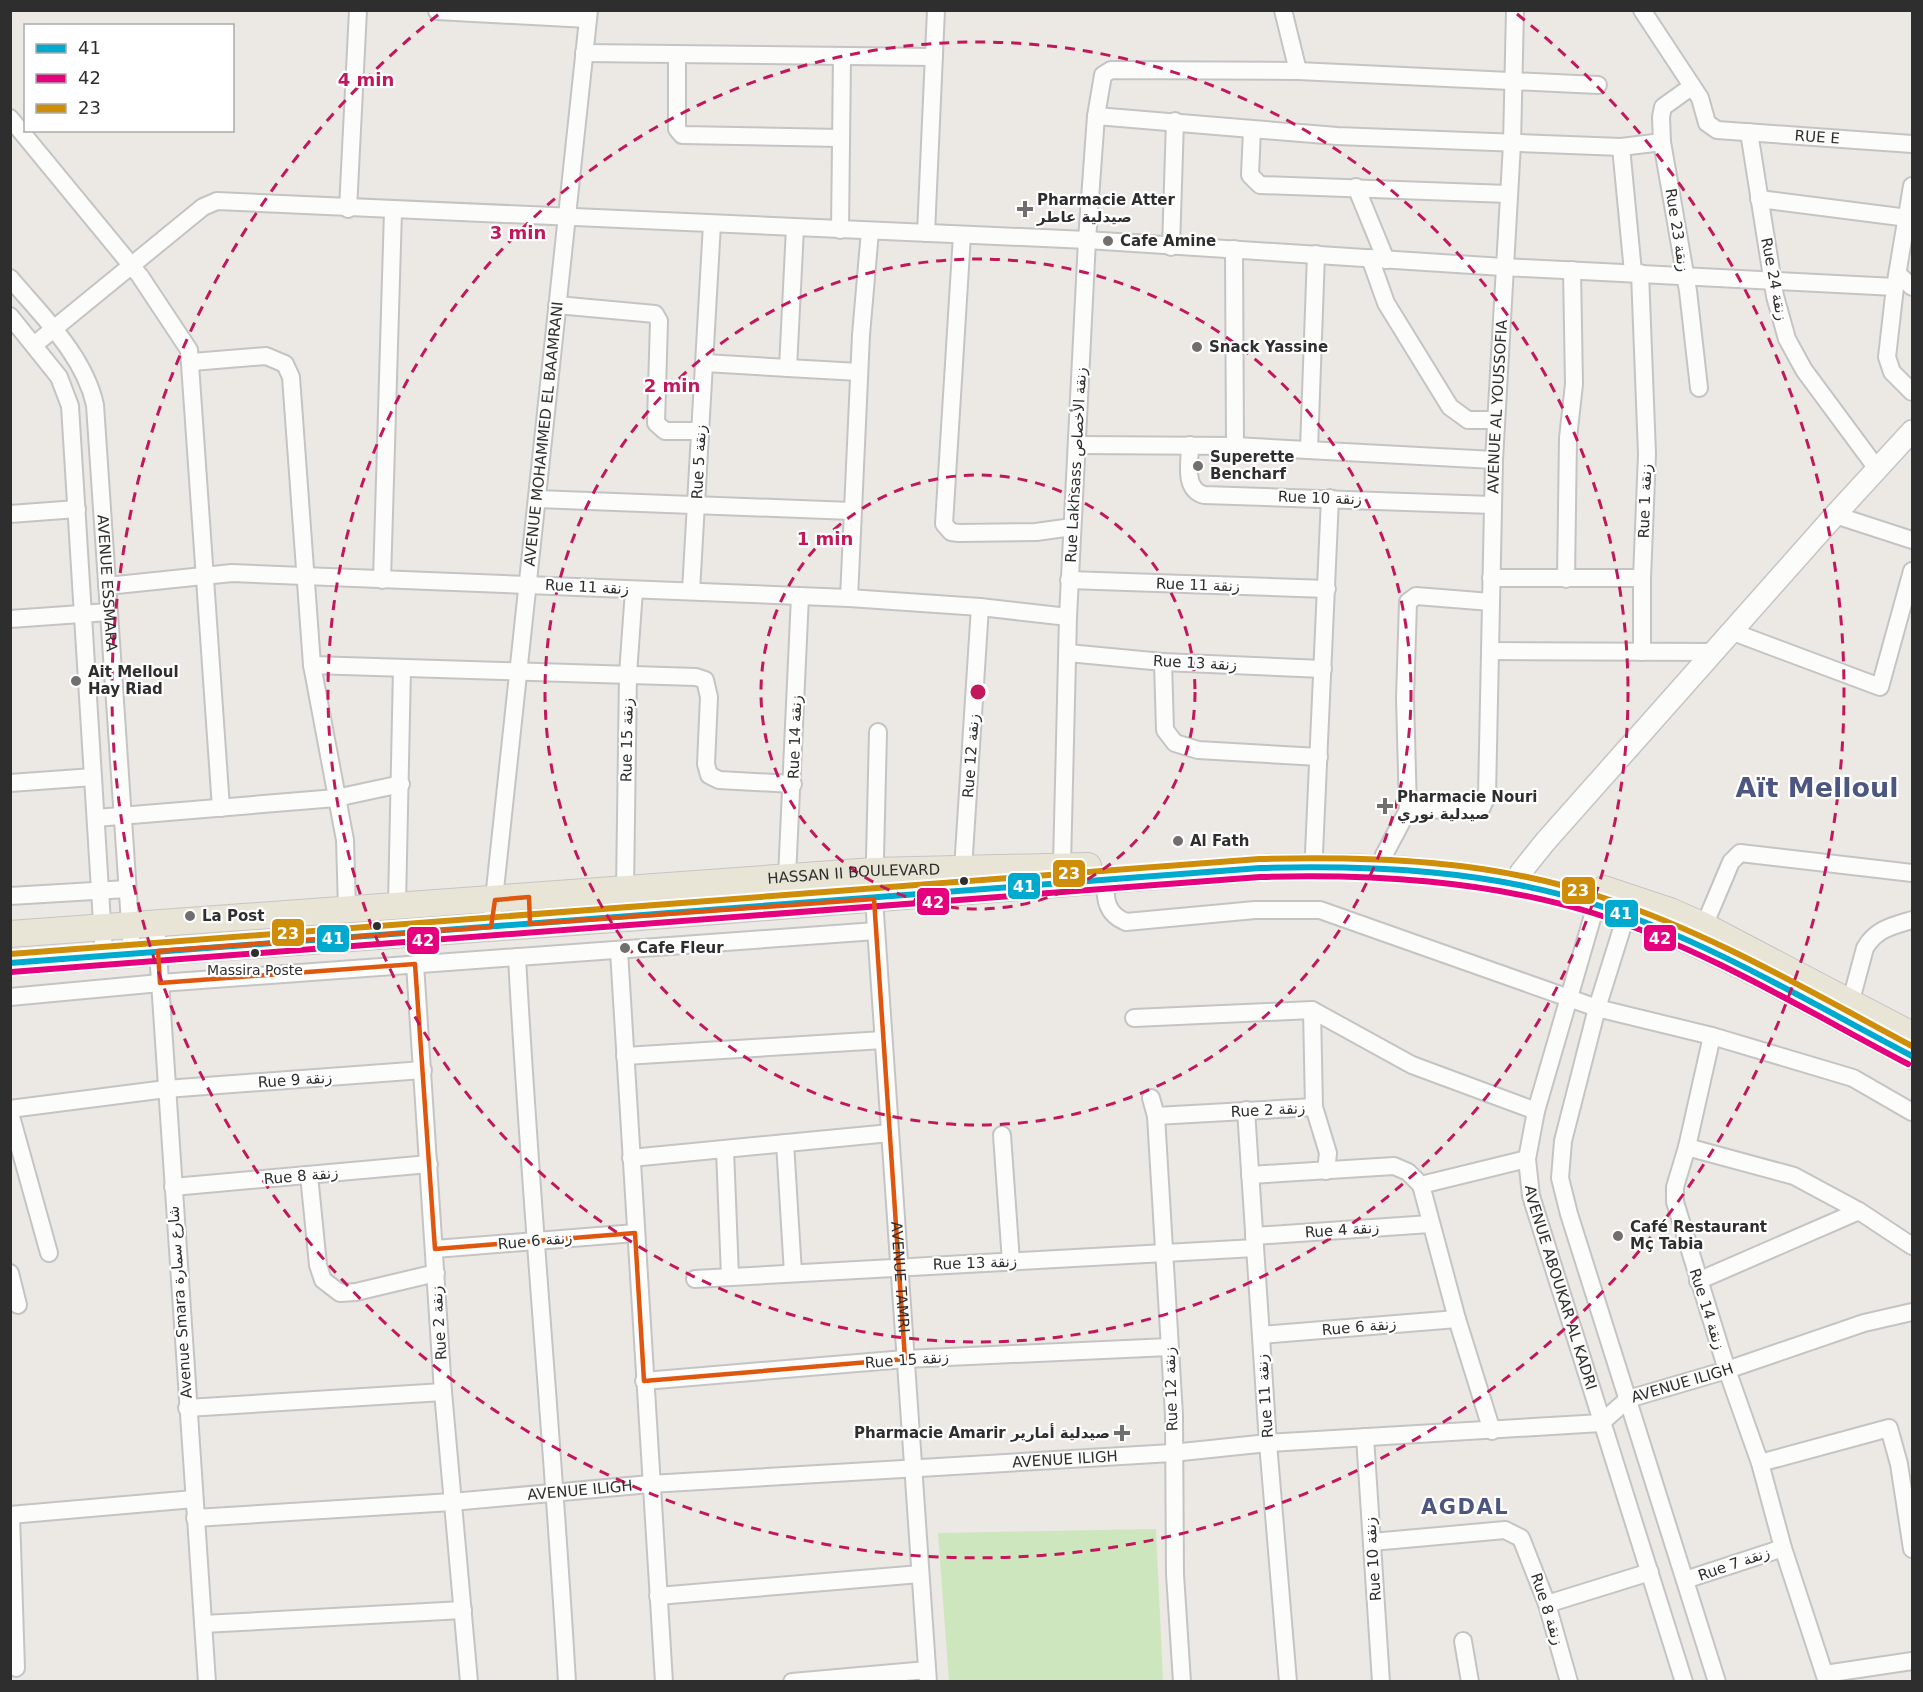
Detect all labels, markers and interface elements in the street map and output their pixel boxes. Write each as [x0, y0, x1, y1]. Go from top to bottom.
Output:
legend [24, 24, 234, 132]
text: 41 [78, 37, 101, 58]
text: 42 [78, 67, 101, 88]
text: 4 min [338, 69, 394, 90]
text: 23 [78, 97, 101, 118]
street label: RUE E [1794, 127, 1840, 148]
street label: Rue 23 زنقة [1662, 187, 1692, 273]
place label: Pharmacie Atter صيدلية عاطر [1036, 191, 1175, 226]
marker: Pharmacie Atter صيدلية عاطر [1018, 202, 1032, 216]
text: 3 min [490, 222, 546, 243]
place label: Cafe Amine [1120, 232, 1216, 250]
marker: Cafe Amine [1101, 234, 1115, 248]
street label: Rue 24 زنقة [1757, 236, 1791, 322]
street label: AVENUE MOHAMMED EL BAAMRANI [521, 301, 567, 567]
street label: AVENUE AL YOUSSOFIA [1484, 318, 1511, 494]
place label: Snack Yassine [1209, 338, 1328, 356]
marker: Snack Yassine [1190, 340, 1204, 354]
street label: Rue Lakhsass زنقة الأخصاص [1061, 367, 1090, 563]
text: 2 min [644, 375, 700, 396]
street label: Rue 5 زنقة [688, 424, 710, 500]
place label: Superette Bencharf [1210, 448, 1294, 483]
marker: Superette Bencharf [1191, 459, 1205, 473]
street label: Rue 1 زنقة [1635, 463, 1655, 539]
street label: Rue 10 زنقة [1278, 488, 1362, 508]
street label: AVENUE ESSMARA [93, 514, 121, 653]
text: 1 min [797, 528, 853, 549]
street label: Rue 11 زنقة [1156, 575, 1240, 595]
street label: Rue 11 زنقة [545, 576, 629, 598]
street label: Rue 13 زنقة [1153, 652, 1237, 674]
place label: Ait Melloul Hay Riad [88, 663, 179, 698]
marker: Ait Melloul Hay Riad [69, 674, 83, 688]
centre of rings [968, 682, 988, 702]
street label: Rue 14 زنقة [785, 695, 805, 779]
street label: Rue 15 زنقة [617, 698, 637, 782]
street label: Rue 12 زنقة [959, 713, 983, 799]
district label: Aït Melloul [1735, 772, 1899, 803]
place label: Pharmacie Nouri صيدلية نوري [1397, 788, 1537, 824]
marker: Pharmacie Nouri صيدلية نوري [1378, 799, 1392, 813]
place label: Al Fath [1190, 832, 1249, 850]
marker: Al Fath [1171, 834, 1185, 848]
line badge: 23 [1052, 859, 1086, 888]
street label: HASSAN II BOULEVARD [767, 860, 940, 888]
text: 23 [1058, 864, 1080, 883]
line badge: 41 [1007, 872, 1041, 900]
unlabelled marker [958, 875, 970, 887]
line badge: 23 [1561, 876, 1596, 905]
text: 41 [1013, 877, 1035, 896]
text: 23 [1567, 881, 1589, 900]
line badge: 42 [916, 887, 950, 916]
text: 42 [922, 893, 944, 912]
line badge: 41 [1604, 899, 1639, 928]
text: 41 [1610, 904, 1632, 923]
place label: La Post [202, 907, 264, 925]
marker: La Post [183, 909, 197, 923]
line badge: 23 [271, 918, 305, 947]
unlabelled marker [371, 920, 383, 932]
text: 23 [277, 924, 299, 943]
line badge: 41 [316, 924, 350, 953]
line badge: 42 [1643, 924, 1677, 952]
line badge: 42 [406, 926, 440, 955]
text: 41 [322, 929, 344, 948]
text: 42 [1649, 929, 1671, 948]
text: 42 [412, 931, 434, 950]
place label: Cafe Fleur [637, 939, 724, 957]
marker: Cafe Fleur [618, 941, 632, 955]
marker: Massira Poste [249, 947, 261, 959]
place label: Massira Poste [207, 962, 303, 978]
street label: Rue 9 زنقة [257, 1068, 333, 1092]
street label: Rue 2 زنقة [1230, 1099, 1306, 1121]
street label: Rue 8 زنقة [263, 1164, 339, 1188]
street label: AVENUE ABOUKAR AL KADRI [1521, 1185, 1600, 1392]
street label: Avenue Smara شارع سمارة [164, 1205, 196, 1399]
street label: Rue 4 زنقة [1304, 1218, 1380, 1242]
place label: Café Restaurant Mç Tabia [1630, 1218, 1767, 1253]
street label: AVENUE TAMRI [887, 1221, 913, 1333]
street label: Rue 6 زنقة [497, 1229, 573, 1253]
marker: Café Restaurant Mç Tabia [1611, 1229, 1625, 1243]
street label: Rue 13 زنقة [933, 1253, 1017, 1273]
street label: Rue 14 زنقة [1685, 1266, 1729, 1352]
street label: Rue 2 زنقة [427, 1285, 451, 1361]
street label: Rue 6 زنقة [1321, 1315, 1397, 1339]
street label: Rue 12 زنقة [1161, 1347, 1181, 1431]
street label: Rue 15 زنقة [864, 1348, 950, 1372]
street label: Rue 11 زنقة [1253, 1353, 1277, 1439]
street label: AVENUE ILIGH [1629, 1359, 1736, 1407]
place label: Pharmacie Amarir صيدلية أمارير [854, 1423, 1110, 1442]
marker: Pharmacie Amarir صيدلية أمارير [1115, 1426, 1129, 1440]
street label: AVENUE ILIGH [1012, 1447, 1118, 1471]
street label: AVENUE ILIGH [527, 1477, 633, 1504]
district label: AGDAL [1421, 1495, 1509, 1519]
street label: Rue 10 زنقة [1361, 1516, 1385, 1602]
street label: Rue 7 زنقة [1696, 1543, 1772, 1585]
street label: Rue 8 زنقة [1527, 1571, 1567, 1647]

